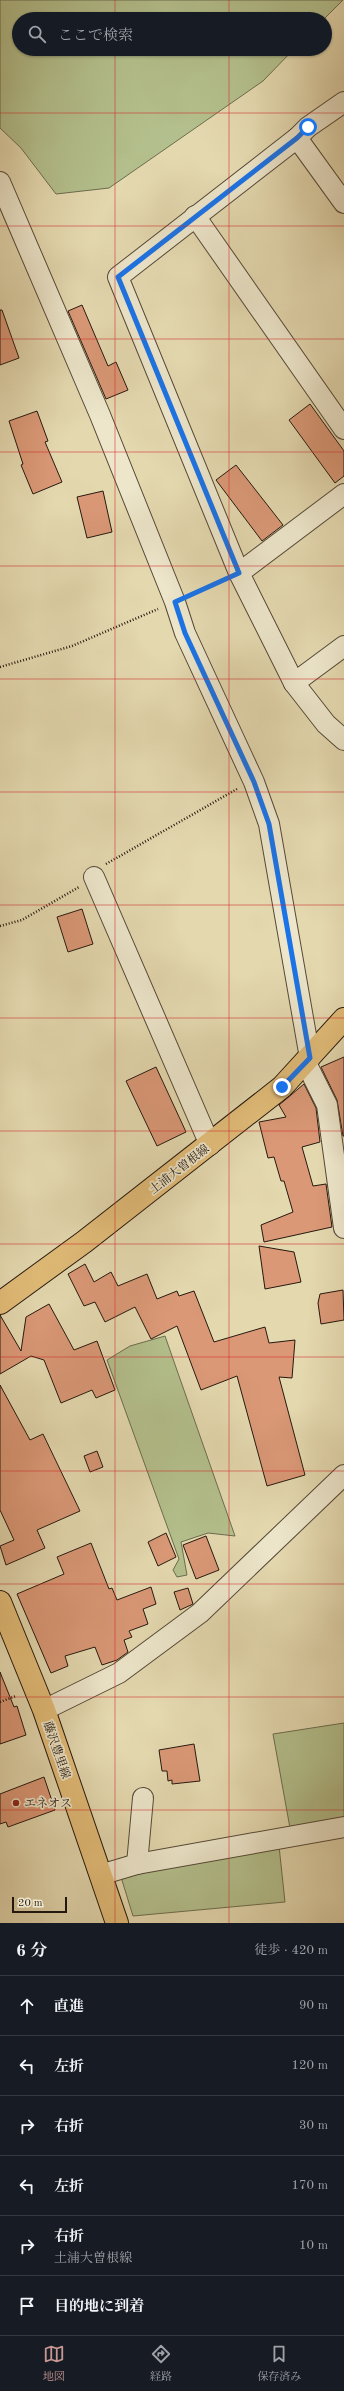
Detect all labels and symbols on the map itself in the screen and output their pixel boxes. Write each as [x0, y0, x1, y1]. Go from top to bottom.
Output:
route start [299, 118, 317, 136]
route end [273, 1078, 291, 1096]
street label: 土浦大曽根線 [146, 1141, 212, 1197]
street label: 藤沢豊里線 [41, 1719, 73, 1781]
place label: エネオス [24, 1797, 72, 1810]
marker: エネオス [11, 1798, 21, 1808]
scale bar [12, 1895, 67, 1914]

